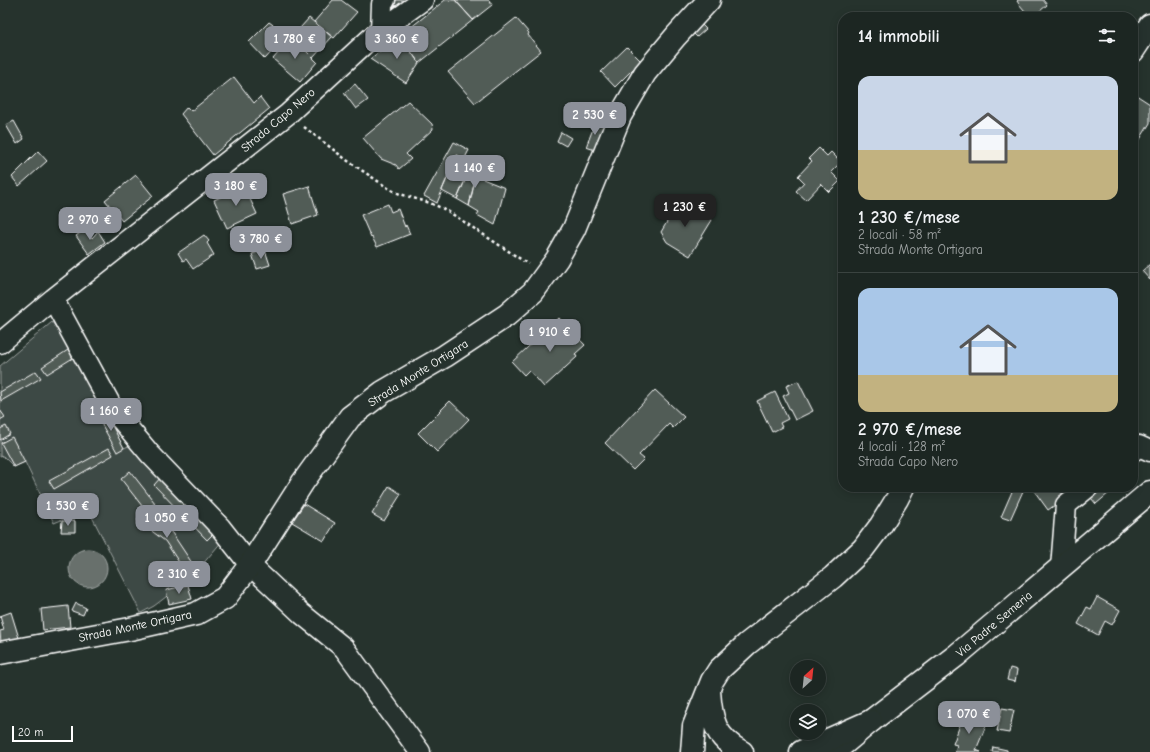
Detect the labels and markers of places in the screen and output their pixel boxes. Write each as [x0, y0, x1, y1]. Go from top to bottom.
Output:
pin: 1 780 € [258, 26, 332, 60]
pin: 3 360 € [360, 26, 434, 60]
pin: 2 530 € [558, 102, 632, 136]
pin: 1 140 € [438, 155, 512, 189]
pin: 3 180 € [199, 173, 273, 207]
pin: 1 230 € [648, 194, 722, 228]
pin: 2 970 € [53, 207, 127, 241]
pin: 3 780 € [224, 226, 298, 260]
pin: 1 910 € [513, 319, 587, 353]
pin: 1 160 € [74, 398, 148, 432]
pin: 1 530 € [31, 493, 105, 527]
pin: 1 050 € [130, 505, 204, 539]
pin: 2 310 € [142, 561, 216, 595]
pin: 1 070 € [932, 701, 1006, 735]

